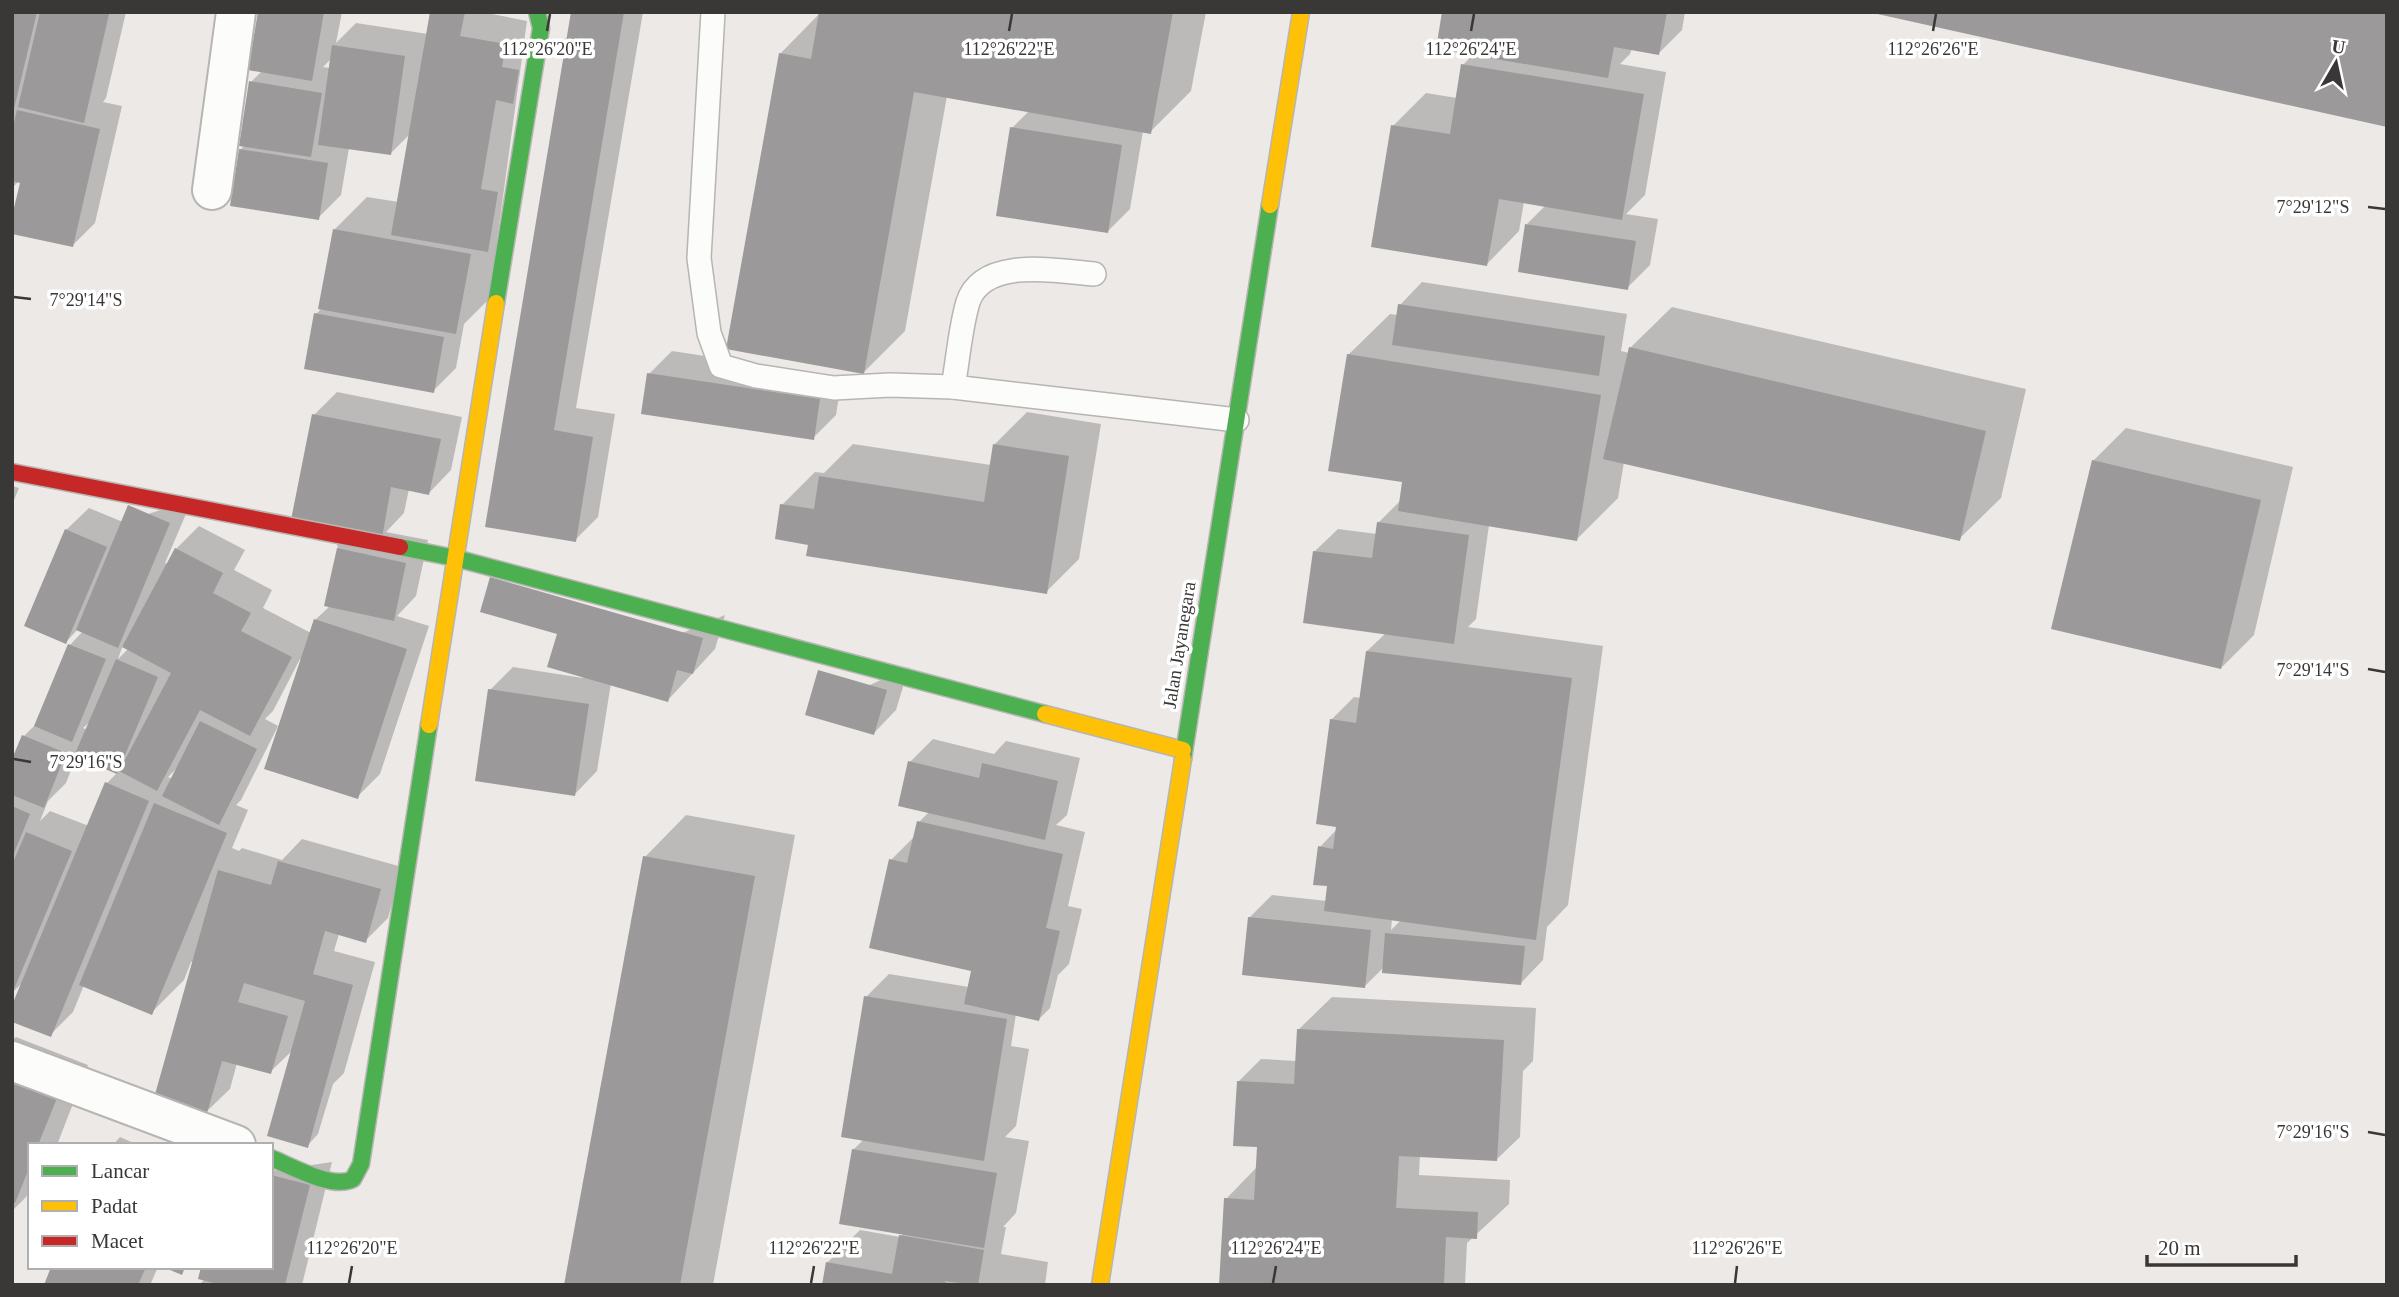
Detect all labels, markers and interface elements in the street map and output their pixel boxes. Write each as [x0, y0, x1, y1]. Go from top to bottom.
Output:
north arrow [2301, 28, 2371, 98]
text: U [2330, 35, 2347, 58]
text: 112°26'20"E [501, 39, 593, 59]
text: 112°26'22"E [963, 39, 1055, 59]
text: 112°26'24"E [1425, 39, 1517, 59]
text: 112°26'26"E [1887, 39, 1979, 59]
text: 7°29'12"S [2277, 197, 2349, 217]
text: 7°29'14"S [50, 290, 122, 310]
street label: Jalan Jayanegara [1159, 580, 1199, 710]
text: 7°29'14"S [2277, 660, 2349, 680]
text: 7°29'16"S [50, 752, 122, 772]
text: 7°29'16"S [2277, 1122, 2349, 1142]
legend [28, 1143, 273, 1269]
text: Lancar [91, 1159, 149, 1183]
text: Padat [91, 1194, 138, 1218]
scale bar [2147, 1224, 2296, 1268]
text: Macet [91, 1229, 144, 1253]
text: 20 m [2158, 1236, 2201, 1260]
text: 112°26'20"E [306, 1238, 398, 1258]
text: 112°26'22"E [768, 1238, 860, 1258]
text: 112°26'24"E [1230, 1238, 1322, 1258]
text: 112°26'26"E [1691, 1238, 1783, 1258]

